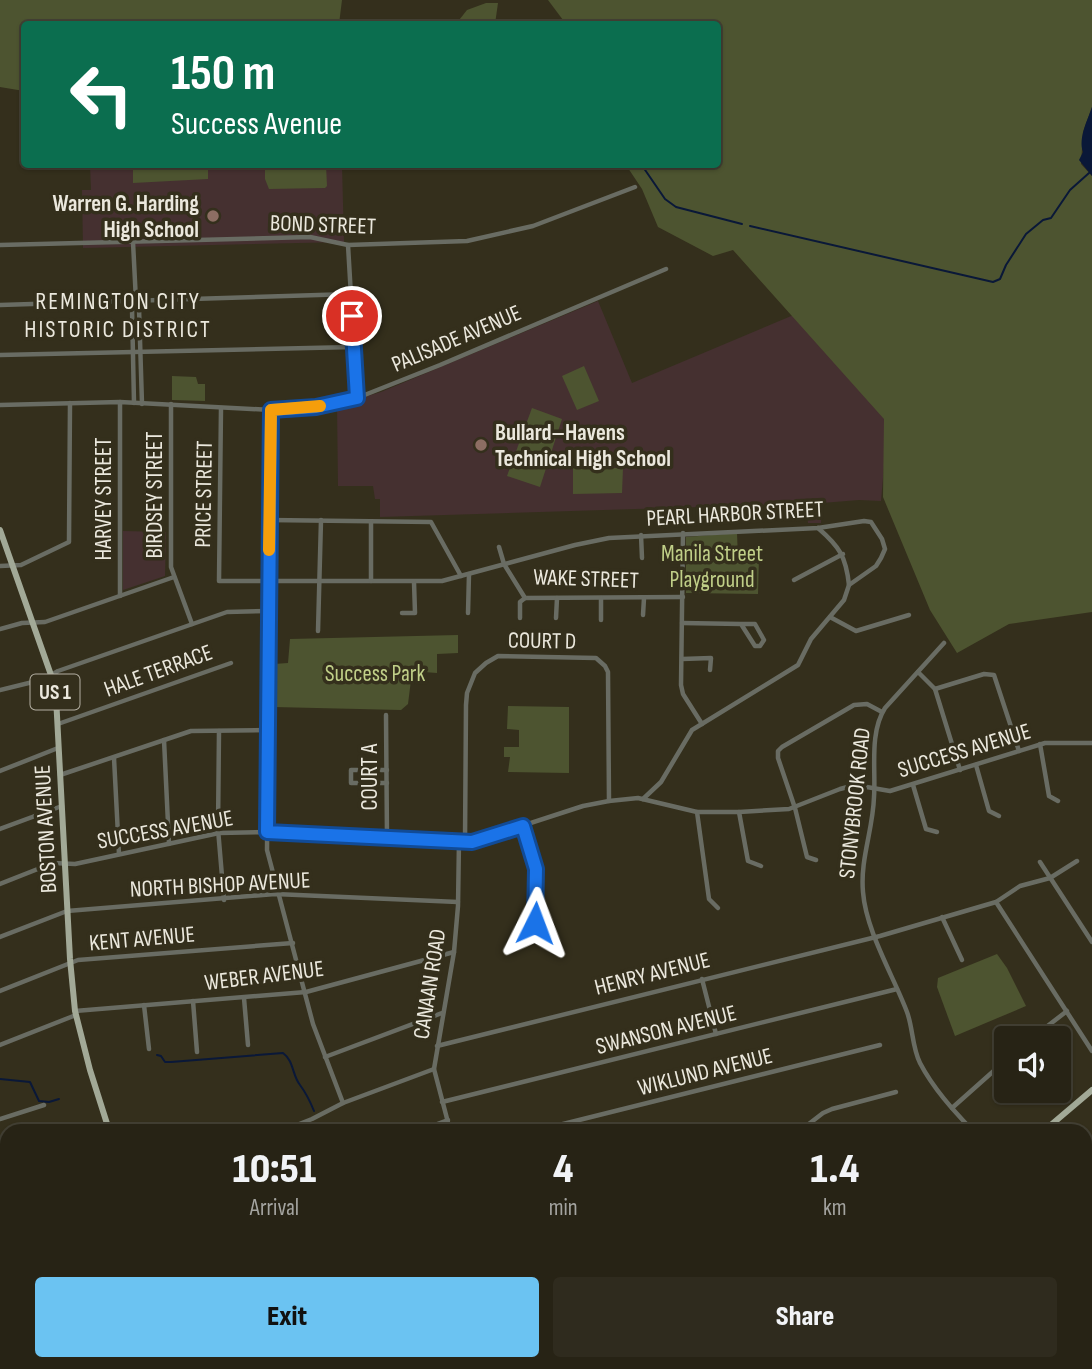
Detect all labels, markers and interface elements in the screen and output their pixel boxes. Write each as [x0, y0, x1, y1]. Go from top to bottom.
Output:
text: 150 m [171, 45, 275, 104]
icon: left [56, 49, 147, 140]
text: Success Avenue [171, 105, 342, 144]
place label: Warren G. Harding High School [53, 190, 199, 244]
marker: Warren G. Harding High School [205, 208, 221, 224]
street label: BOND STREET [269, 209, 377, 241]
pin [322, 286, 382, 346]
district label: REMINGTON CITY HISTORIC DISTRICT [24, 287, 212, 344]
icon: arrive [333, 297, 371, 335]
street label: PALISADE AVENUE [387, 299, 525, 379]
place label: Bullard–Havens Technical High School [495, 419, 671, 473]
street label: BIRDSEY STREET [141, 431, 169, 559]
street label: HARVEY STREET [90, 437, 118, 561]
marker: Bullard–Havens Technical High School [473, 437, 489, 453]
street label: PRICE STREET [189, 440, 219, 548]
street label: PEARL HARBOR STREET [646, 495, 824, 533]
park label: Manila Street Playground [661, 540, 763, 594]
street label: WAKE STREET [533, 563, 639, 595]
street label: COURT D [508, 626, 576, 656]
street label: HALE TERRACE [100, 638, 216, 703]
park label: Success Park [325, 660, 425, 688]
road number: US 1 [30, 674, 80, 710]
street label: SUCCESS AVENUE [894, 717, 1034, 784]
street label: STONYBROOK ROAD [833, 726, 877, 880]
street label: COURT A [356, 743, 384, 810]
street label: BOSTON AVENUE [29, 764, 63, 894]
street label: SUCCESS AVENUE [95, 804, 235, 856]
street label: NORTH BISHOP AVENUE [129, 866, 311, 904]
position arrow [498, 886, 572, 960]
street label: KENT AVENUE [88, 920, 196, 958]
street label: CANAAN ROAD [407, 927, 452, 1041]
street label: HENRY AVENUE [592, 946, 713, 1002]
street label: WEBER AVENUE [203, 955, 325, 997]
street label: SWANSON AVENUE [593, 999, 739, 1061]
map controls [994, 1026, 1071, 1103]
button: sound [994, 1026, 1071, 1103]
street label: WIKLUND AVENUE [635, 1042, 775, 1102]
text: 10:51 [233, 1144, 316, 1195]
text: 4 [553, 1144, 573, 1195]
text: 1.4 [810, 1144, 859, 1195]
text: Arrival [250, 1194, 299, 1222]
text: min [549, 1194, 578, 1222]
text: km [823, 1194, 847, 1222]
button: Exit [35, 1277, 539, 1357]
button: Share [553, 1277, 1057, 1357]

